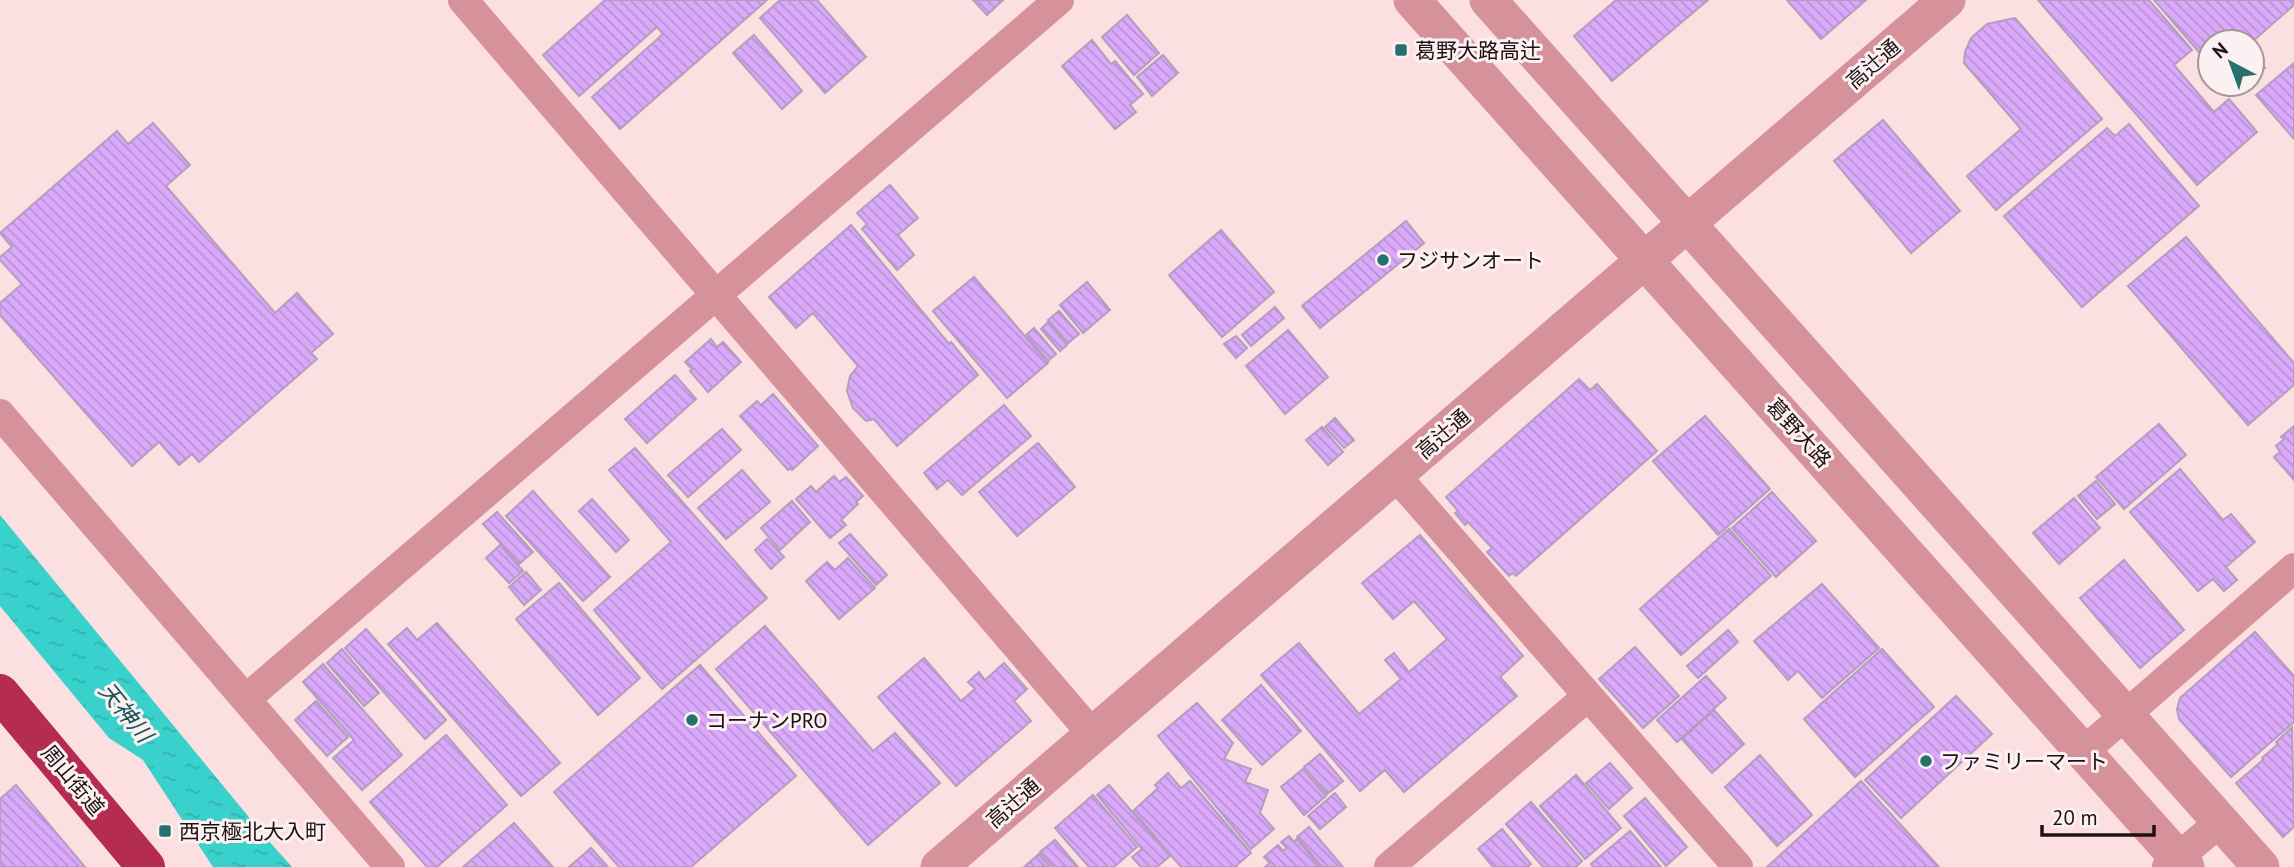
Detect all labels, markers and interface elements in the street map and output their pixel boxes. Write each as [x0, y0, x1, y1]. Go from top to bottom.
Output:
north arrow [2196, 28, 2266, 98]
street label: 高辻通 [1840, 33, 1906, 95]
place label: 葛野大路高辻 [1415, 37, 1541, 64]
text: N [2207, 37, 2232, 63]
marker: 葛野大路高辻 [1393, 42, 1409, 58]
place label: フジサンオート [1397, 247, 1544, 274]
marker: フジサンオート [1375, 252, 1391, 268]
street label: 葛野大路 [1761, 393, 1837, 473]
street label: 高辻通 [1410, 403, 1476, 465]
water label: 天神川 [93, 676, 161, 750]
place label: コーナンPRO [706, 707, 828, 734]
marker: コーナンPRO [684, 712, 700, 728]
street label: 周山街道 [36, 739, 110, 821]
place label: ファミリーマート [1940, 748, 2108, 775]
marker: ファミリーマート [1918, 753, 1934, 769]
street label: 高辻通 [980, 772, 1046, 834]
scale bar [2042, 794, 2154, 838]
text: 20 m [2052, 804, 2098, 831]
place label: 西京極北大入町 [179, 818, 326, 845]
marker: 西京極北大入町 [157, 823, 173, 839]

